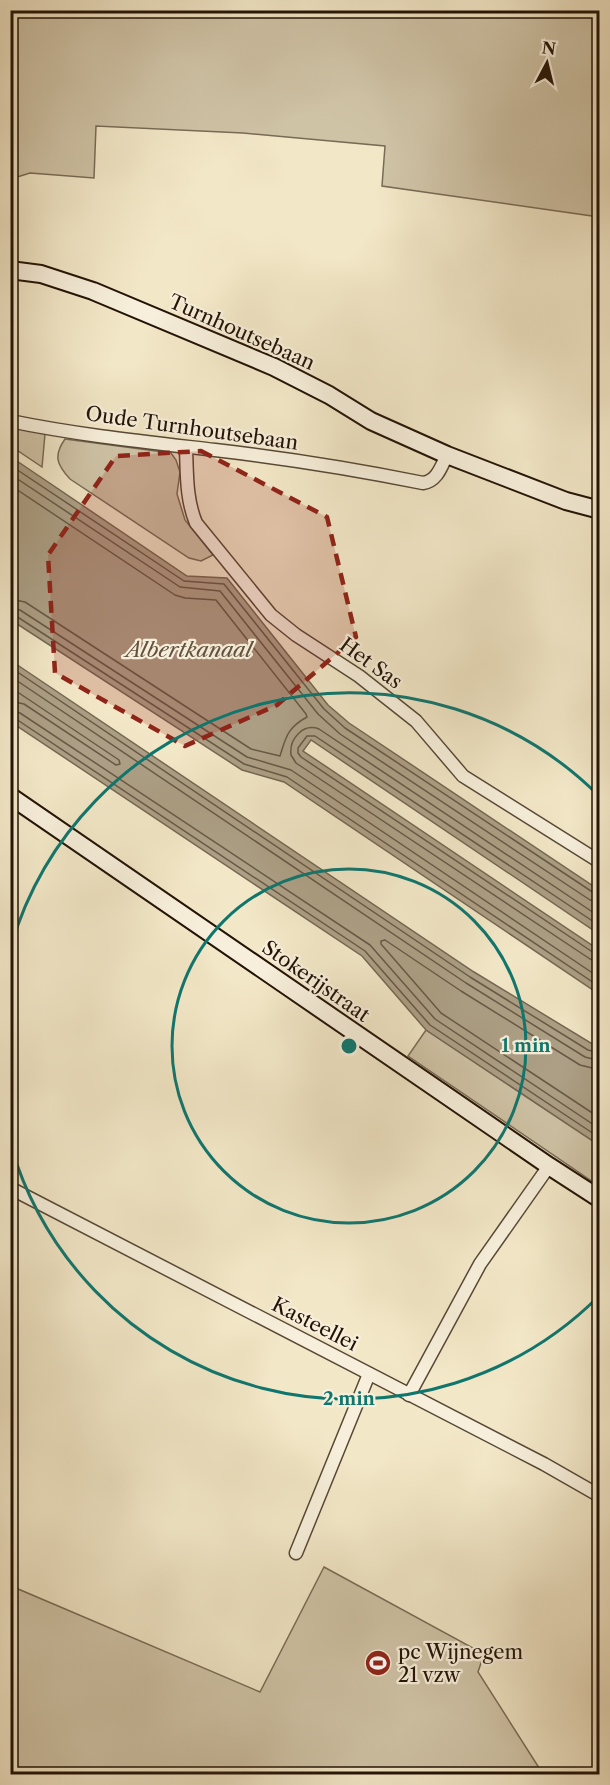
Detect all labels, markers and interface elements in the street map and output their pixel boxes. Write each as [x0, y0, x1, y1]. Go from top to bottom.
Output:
north arrow [517, 33, 577, 93]
text: N [541, 37, 557, 59]
street label: Turnhoutsebaan [165, 289, 319, 375]
street label: Oude Turnhoutsebaan [84, 401, 300, 455]
street label: Het Sas [335, 632, 407, 694]
water label: Albertkanaal [123, 637, 255, 662]
street label: Stokerijstraat [258, 935, 374, 1027]
text: 1 min [501, 1035, 551, 1057]
centre of rings [339, 1036, 359, 1056]
street label: Kasteellei [268, 1292, 362, 1356]
text: 2 min [323, 1388, 376, 1410]
place label: pc Wijnegem 21 vzw [398, 1640, 523, 1687]
sports icon: pc Wijnegem 21 vzw [363, 1648, 393, 1678]

